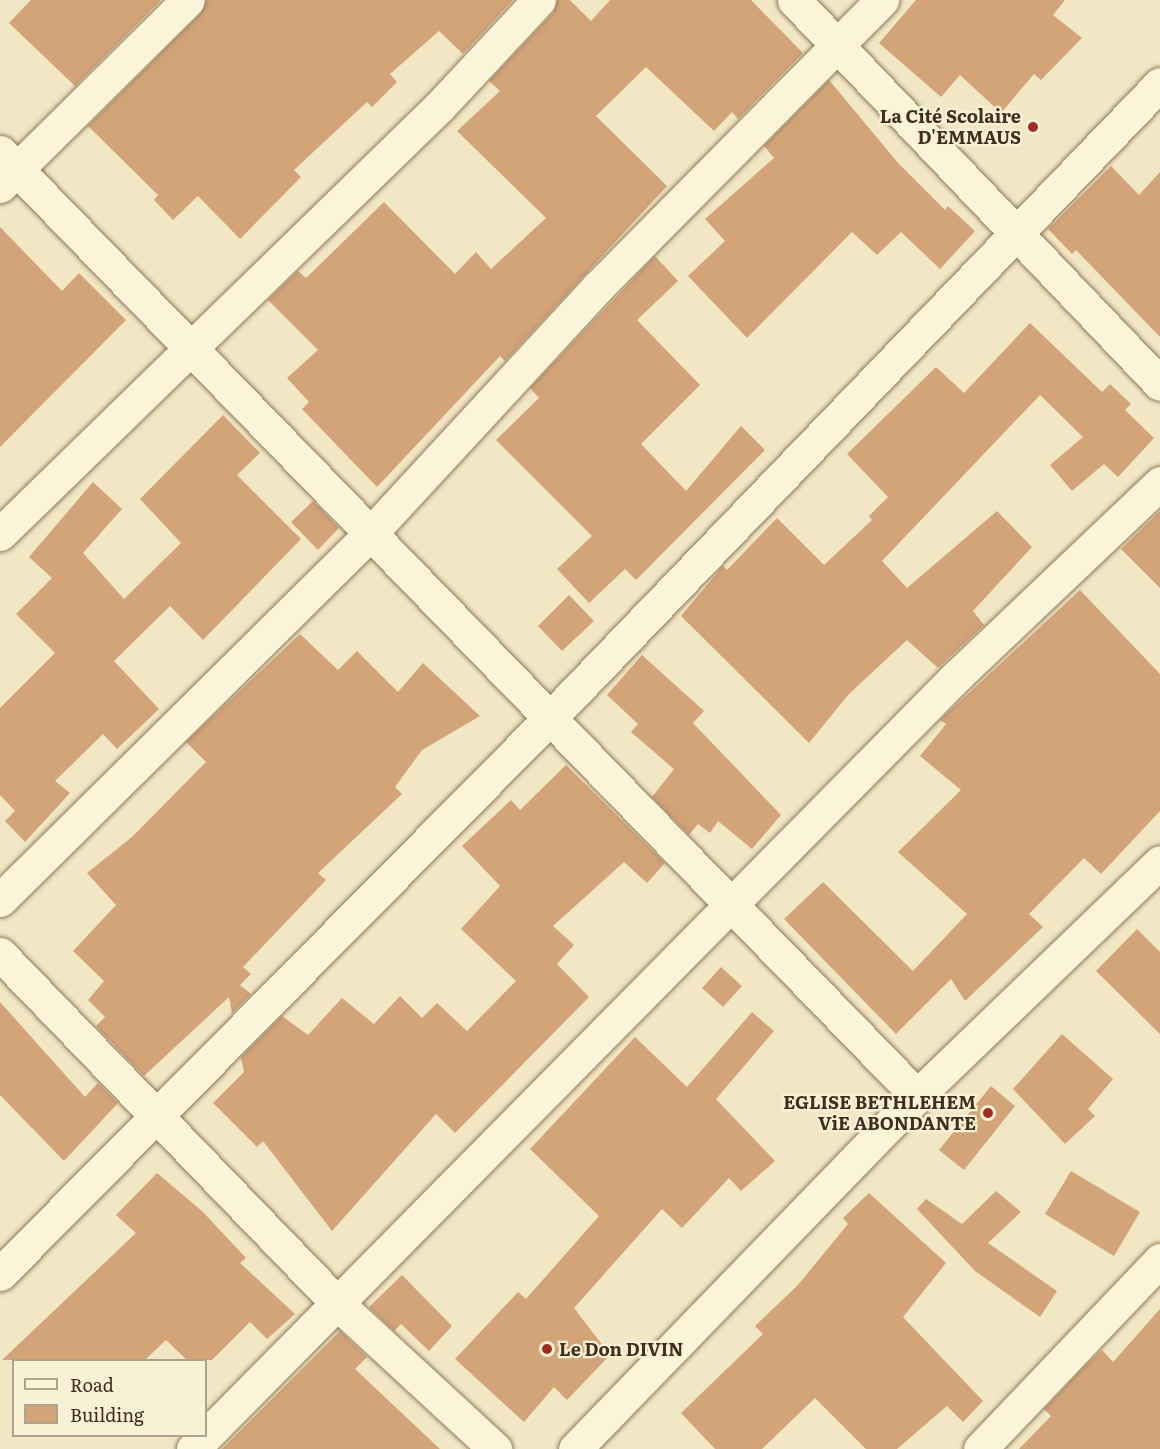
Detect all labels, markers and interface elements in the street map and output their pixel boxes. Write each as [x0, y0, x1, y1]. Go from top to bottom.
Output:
place label: La Cité Scolaire D'EMMAUS [880, 106, 1021, 148]
marker: La Cité Scolaire D'EMMAUS [1026, 120, 1040, 134]
place label: EGLISE BETHLEHEM ViE ABONDANTE [783, 1092, 976, 1134]
marker: EGLISE BETHLEHEM ViE ABONDANTE [981, 1106, 995, 1120]
place label: Le Don DIVIN [559, 1338, 683, 1360]
marker: Le Don DIVIN [540, 1342, 554, 1356]
legend [12, 1359, 207, 1437]
text: Road [70, 1371, 114, 1398]
text: Building [70, 1401, 144, 1428]

